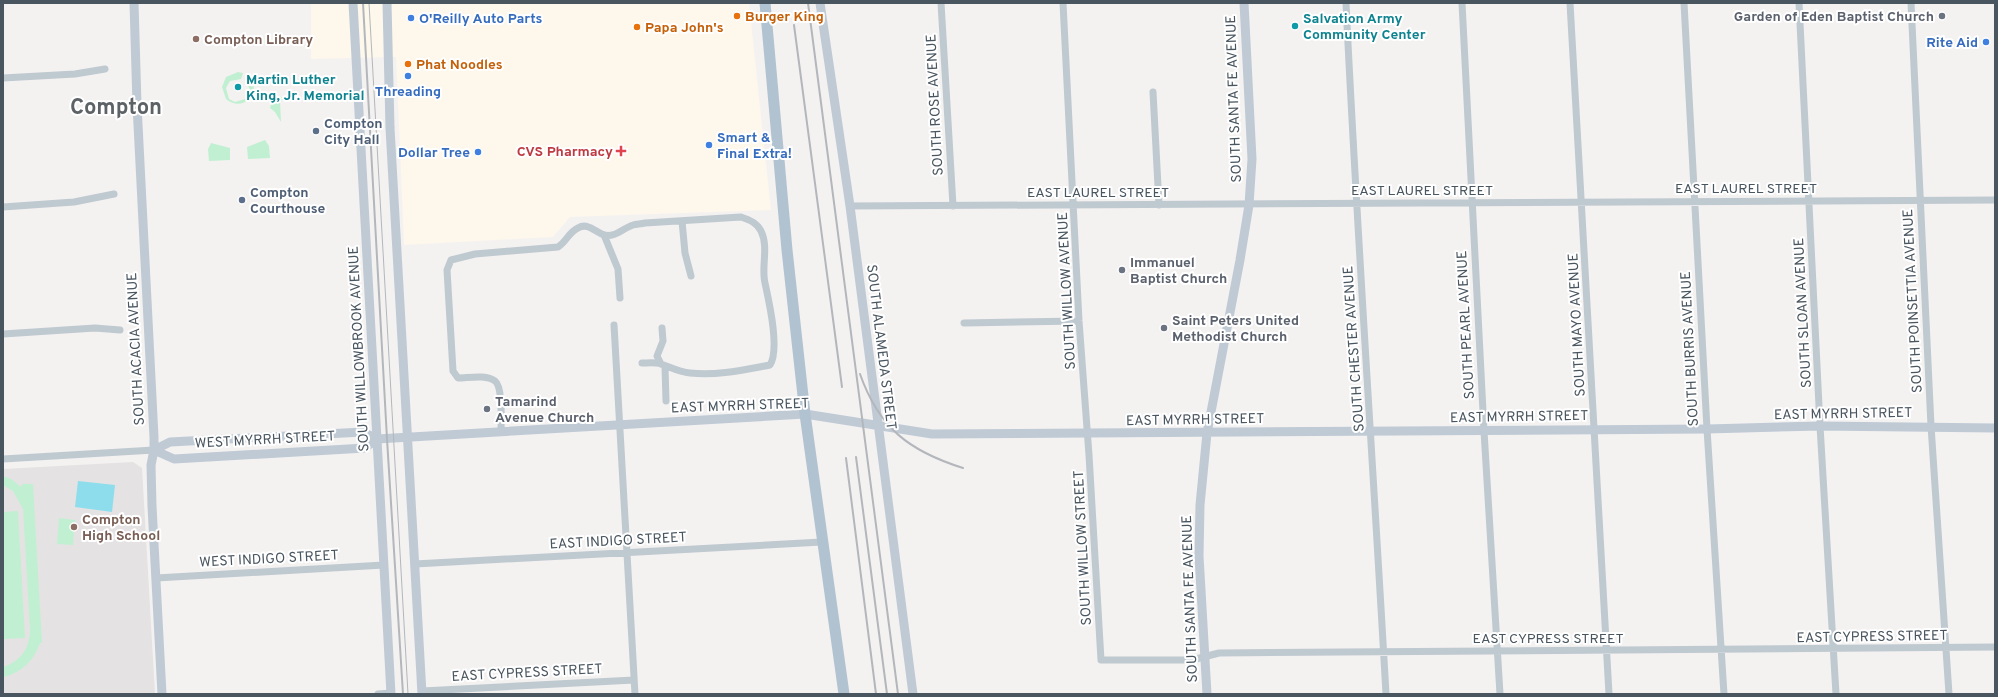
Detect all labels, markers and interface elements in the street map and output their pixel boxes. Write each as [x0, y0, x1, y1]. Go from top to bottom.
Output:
place label: Burger King [745, 9, 824, 26]
place label: Garden of Eden Baptist Church [1734, 9, 1934, 26]
place label: O'Reilly Auto Parts [419, 11, 543, 28]
marker: Burger King [732, 11, 742, 21]
place label: Salvation Army Community Center [1303, 11, 1426, 44]
marker: Garden of Eden Baptist Church [1937, 11, 1947, 21]
marker: O'Reilly Auto Parts [406, 13, 416, 23]
street label: SOUTH SANTA FE AVENUE [1223, 15, 1246, 183]
place label: Papa John's [645, 20, 724, 37]
marker: Salvation Army Community Center [1290, 21, 1300, 31]
marker: Papa John's [632, 22, 642, 32]
place label: Compton Library [204, 32, 313, 49]
marker: Compton Library [191, 34, 201, 44]
street label: SOUTH ROSE AVENUE [923, 34, 948, 176]
place label: Rite Aid [1926, 35, 1978, 52]
marker: Rite Aid [1981, 37, 1991, 47]
place label: Phat Noodles [416, 57, 503, 74]
marker: Phat Noodles [403, 59, 413, 69]
marker: Threading [403, 71, 413, 81]
place label: Martin Luther King, Jr. Memorial [246, 72, 364, 105]
marker: Martin Luther King, Jr. Memorial [233, 82, 243, 92]
place label: Threading [375, 84, 441, 101]
district label: Compton [70, 95, 162, 122]
place label: Compton City Hall [324, 116, 383, 149]
marker: Compton City Hall [311, 126, 321, 136]
place label: Smart & Final Extra! [717, 130, 792, 163]
marker: Smart & Final Extra! [704, 140, 714, 150]
place label: CVS Pharmacy [517, 144, 613, 161]
place label: Dollar Tree [398, 145, 470, 162]
marker: CVS Pharmacy [616, 146, 626, 156]
marker: Dollar Tree [473, 147, 483, 157]
street label: EAST LAUREL STREET [1675, 181, 1817, 198]
street label: EAST LAUREL STREET [1351, 183, 1493, 200]
place label: Compton Courthouse [250, 185, 326, 218]
street label: EAST LAUREL STREET [1027, 185, 1169, 202]
marker: Compton Courthouse [237, 195, 247, 205]
street label: SOUTH POINSETTIA AVENUE [1900, 209, 1927, 393]
street label: SOUTH WILLOW AVENUE [1055, 212, 1080, 370]
street label: SOUTH SLOAN AVENUE [1791, 237, 1816, 388]
street label: SOUTH WILLOWBROOK AVENUE [346, 246, 373, 452]
street label: SOUTH PEARL AVENUE [1454, 250, 1479, 400]
street label: SOUTH MAYO AVENUE [1565, 253, 1590, 397]
place label: Immanuel Baptist Church [1130, 255, 1227, 288]
street label: SOUTH ALAMEDA STREET [862, 264, 899, 431]
marker: Immanuel Baptist Church [1117, 265, 1127, 275]
street label: SOUTH CHESTER AVENUE [1340, 265, 1369, 432]
street label: SOUTH BURRIS AVENUE [1678, 271, 1703, 427]
street label: SOUTH ACACIA AVENUE [124, 272, 149, 426]
place label: Saint Peters United Methodist Church [1172, 313, 1299, 346]
marker: Saint Peters United Methodist Church [1159, 323, 1169, 333]
place label: Tamarind Avenue Church [495, 394, 594, 427]
street label: EAST MYRRH STREET [671, 396, 810, 417]
marker: Tamarind Avenue Church [482, 404, 492, 414]
street label: EAST MYRRH STREET [1774, 405, 1912, 424]
street label: EAST MYRRH STREET [1450, 408, 1588, 427]
street label: EAST MYRRH STREET [1126, 411, 1264, 430]
street label: WEST MYRRH STREET [194, 428, 336, 453]
street label: SOUTH WILLOW STREET [1071, 470, 1096, 626]
place label: Compton High School [82, 512, 160, 545]
street label: SOUTH SANTA FE AVENUE [1179, 515, 1202, 683]
marker: Compton High School [69, 522, 79, 532]
street label: EAST INDIGO STREET [549, 529, 687, 554]
street label: WEST INDIGO STREET [199, 547, 339, 572]
street label: EAST CYPRESS STREET [1796, 628, 1948, 647]
street label: EAST CYPRESS STREET [1472, 631, 1624, 648]
street label: EAST CYPRESS STREET [451, 661, 603, 686]

